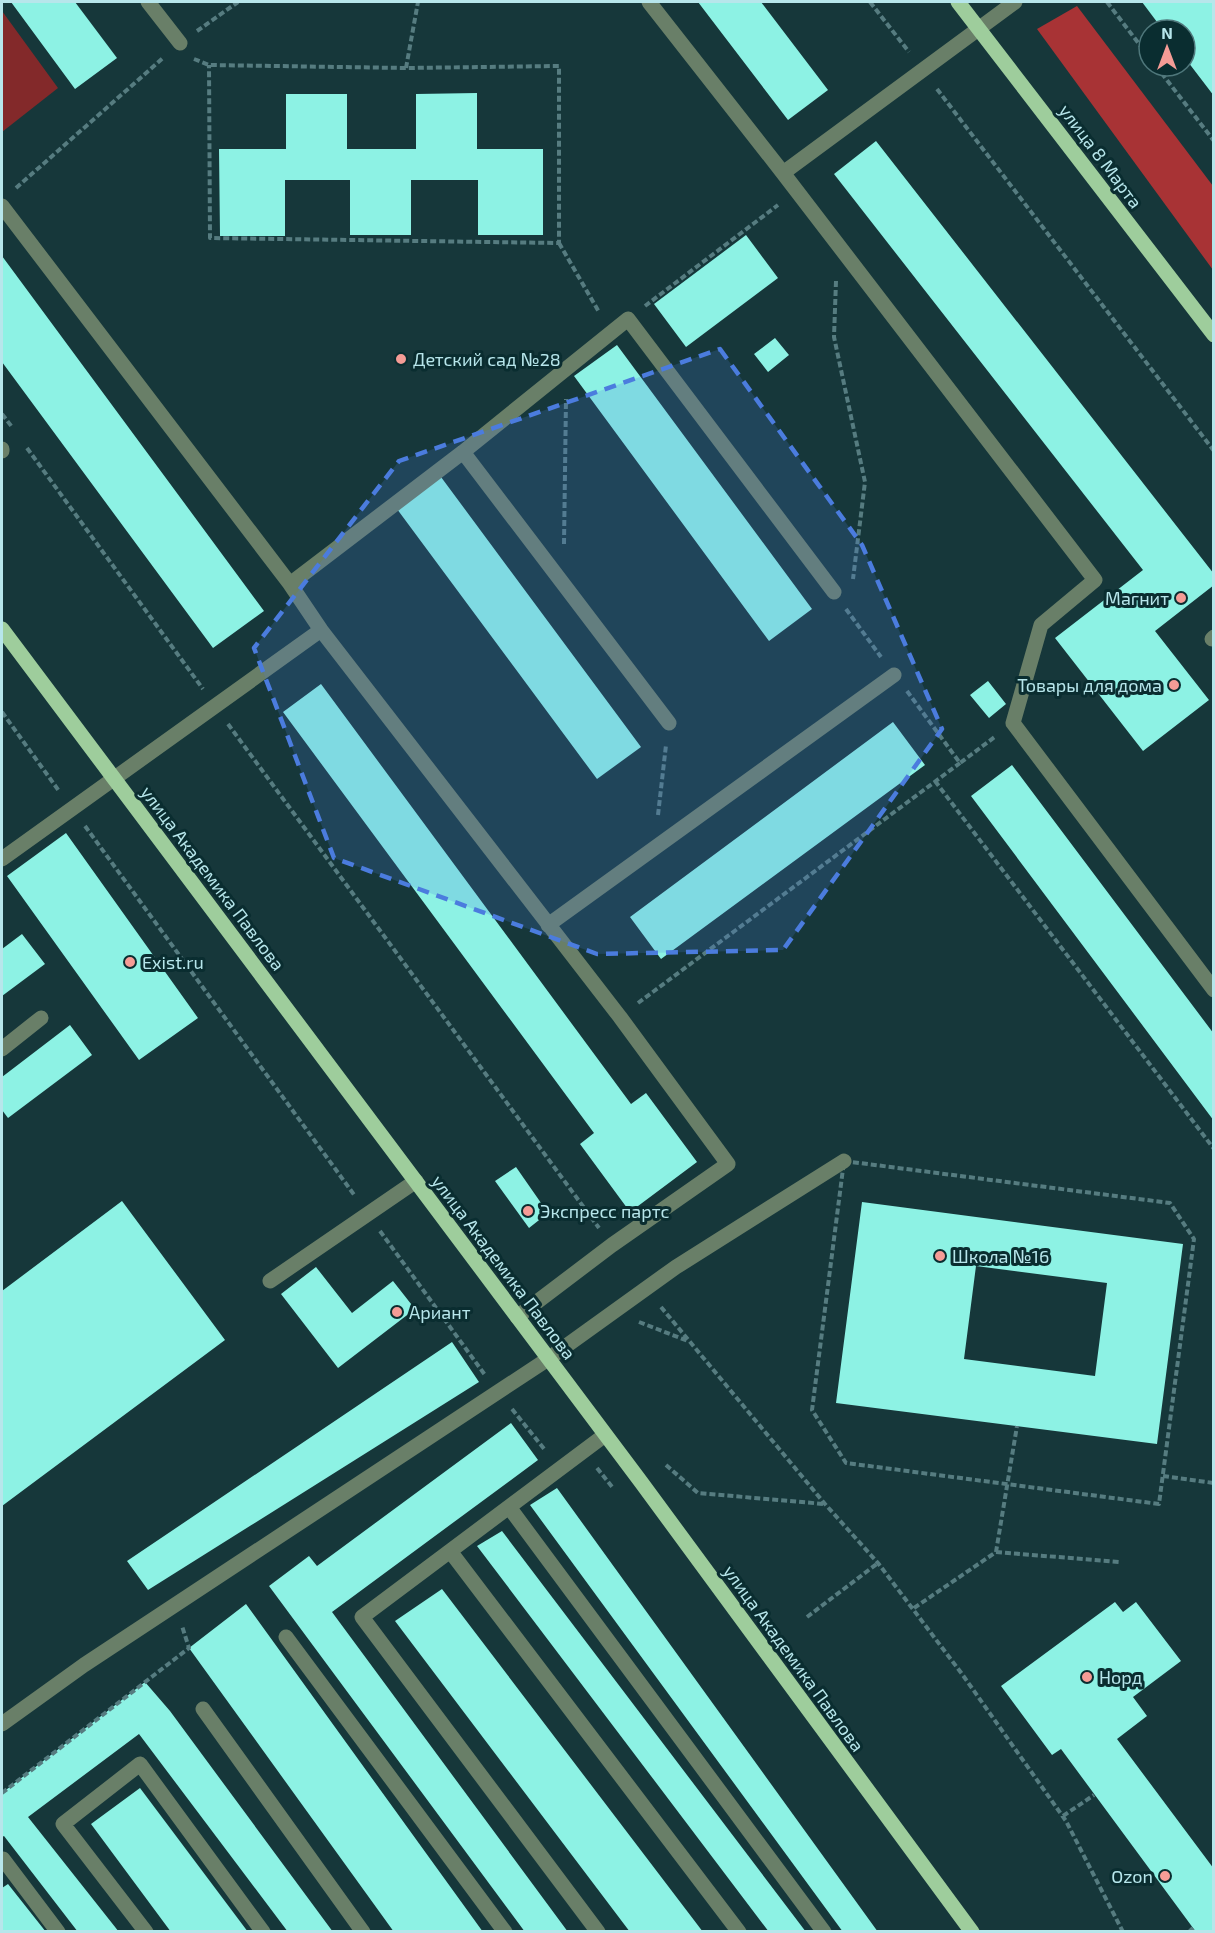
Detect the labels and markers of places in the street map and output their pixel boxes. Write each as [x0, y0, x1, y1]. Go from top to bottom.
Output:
place label: Детский сад №28 [413, 348, 561, 370]
marker: Детский сад №28 [394, 352, 408, 366]
place label: Магнит [1105, 587, 1169, 609]
marker: Магнит [1174, 591, 1188, 605]
place label: Товары для дома [1017, 674, 1162, 696]
marker: Товары для дома [1167, 678, 1181, 692]
place label: Exist.ru [142, 951, 204, 973]
marker: Exist.ru [123, 955, 137, 969]
place label: Экспресс партс [540, 1200, 669, 1222]
marker: Экспресс партс [521, 1204, 535, 1218]
place label: Школа №16 [952, 1245, 1049, 1267]
marker: Школа №16 [933, 1249, 947, 1263]
place label: Ариант [409, 1301, 471, 1323]
marker: Ариант [390, 1305, 404, 1319]
place label: Норд [1099, 1666, 1142, 1688]
marker: Норд [1080, 1670, 1094, 1684]
place label: Ozon [1111, 1865, 1153, 1887]
marker: Ozon [1158, 1869, 1172, 1883]

